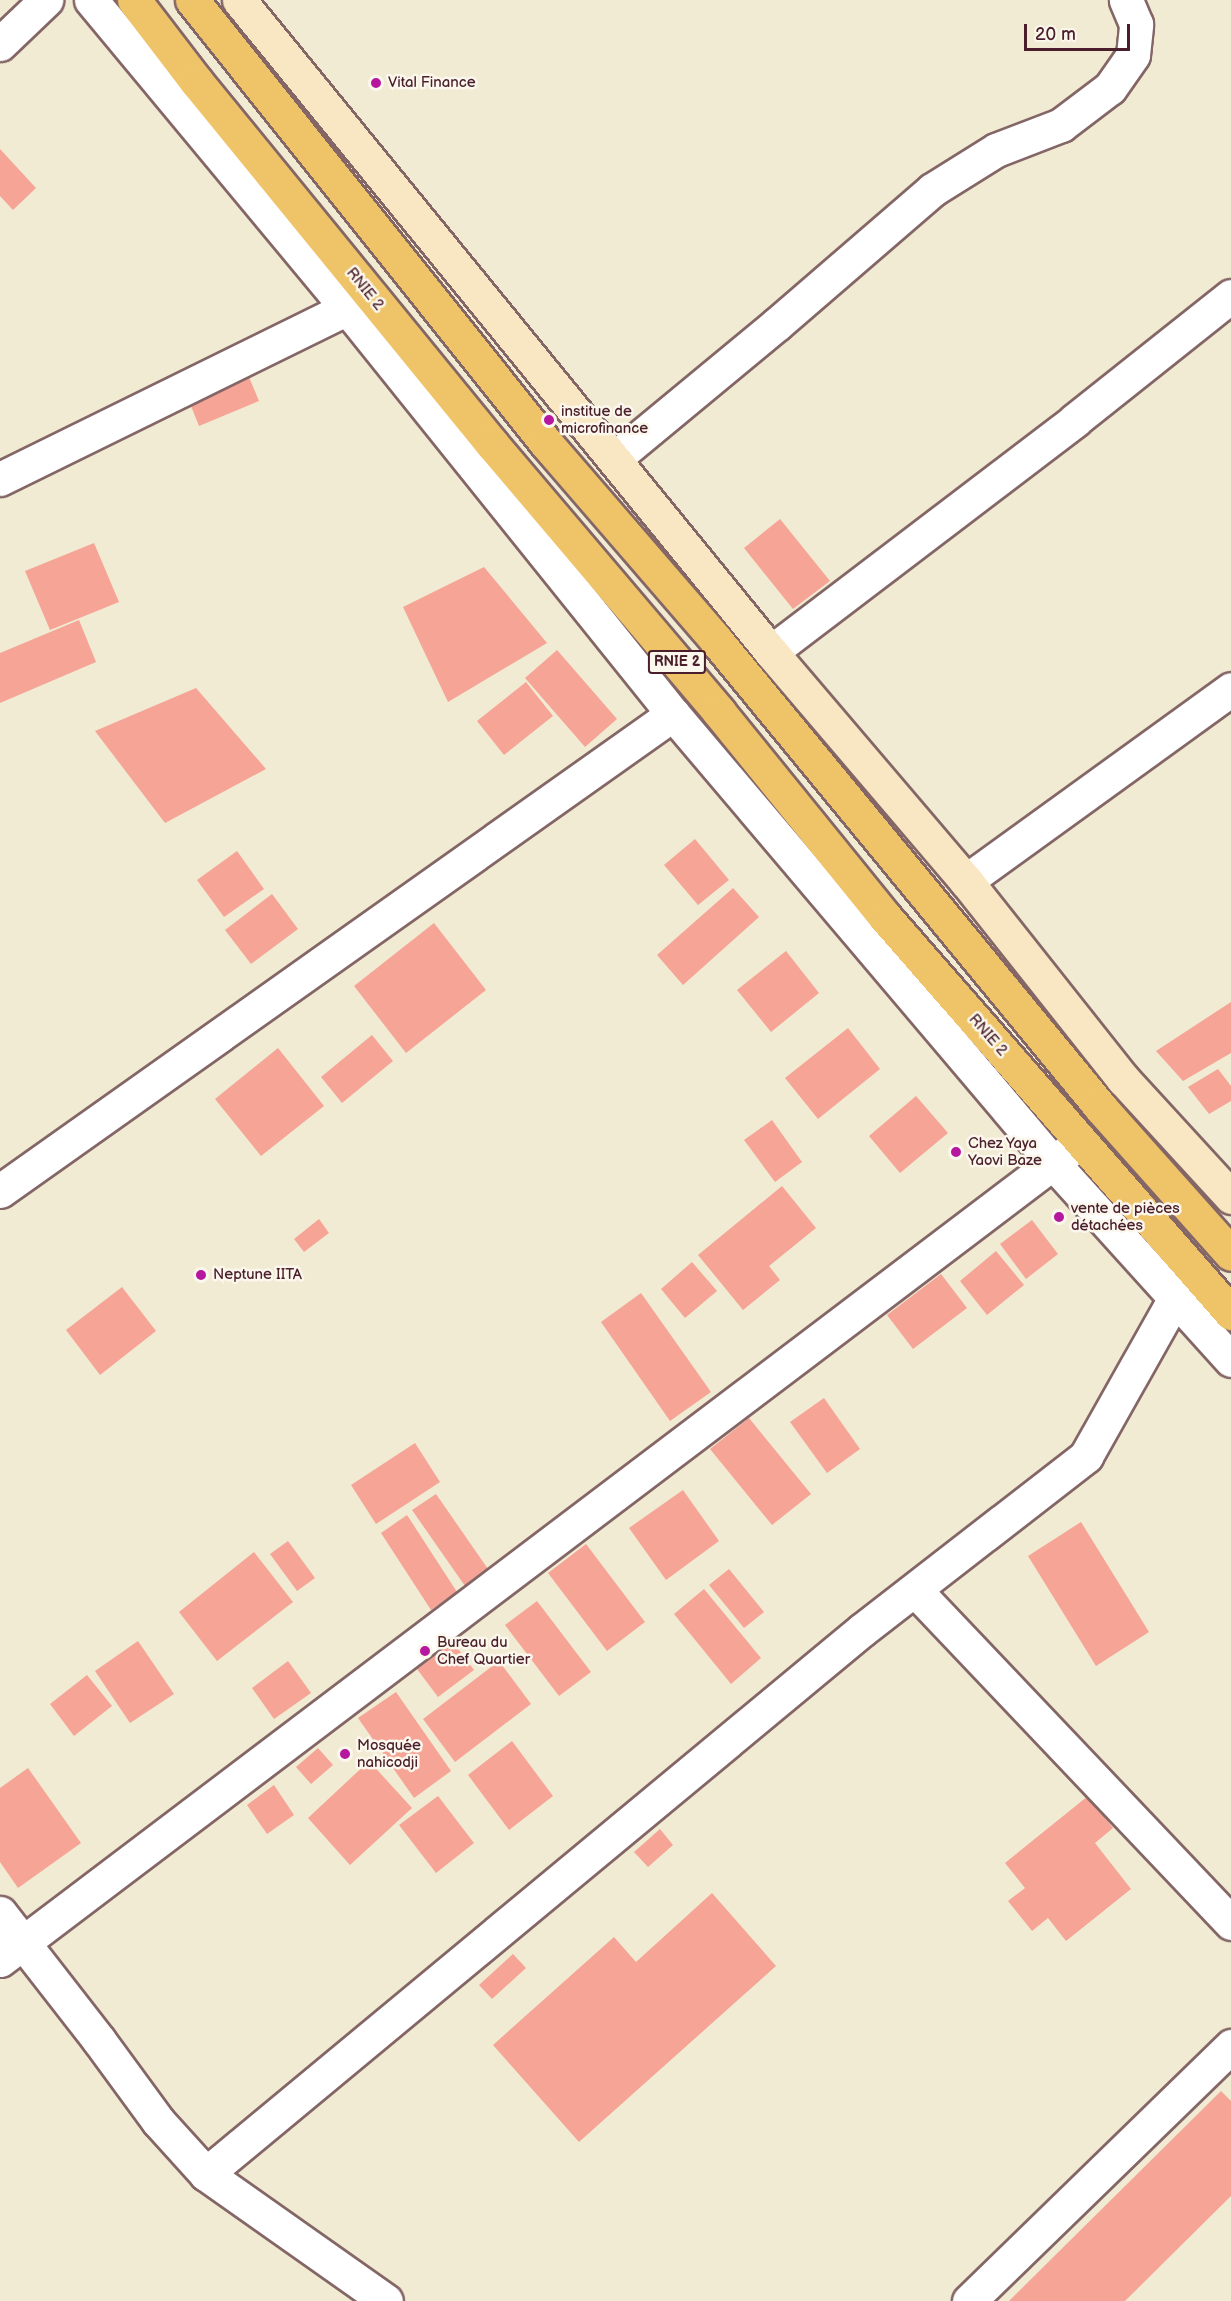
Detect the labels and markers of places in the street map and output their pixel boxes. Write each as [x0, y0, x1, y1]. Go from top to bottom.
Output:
place label: Vital Finance [388, 74, 476, 92]
marker: Vital Finance [369, 76, 383, 90]
place label: institue de microfinance [561, 402, 648, 437]
marker: institue de microfinance [542, 413, 556, 427]
place label: Chez Yaya Yaovi Baze [968, 1134, 1042, 1169]
marker: Chez Yaya Yaovi Baze [949, 1145, 963, 1159]
place label: vente de pièces détachées [1071, 1199, 1180, 1234]
marker: vente de pièces détachées [1052, 1210, 1066, 1224]
place label: Neptune IITA [213, 1266, 302, 1284]
marker: Neptune IITA [194, 1268, 208, 1282]
place label: Bureau du Chef Quartier [437, 1633, 530, 1668]
marker: Bureau du Chef Quartier [418, 1644, 432, 1658]
place label: Mosquée nahicodji [357, 1736, 421, 1771]
marker: Mosquée nahicodji [338, 1747, 352, 1761]

